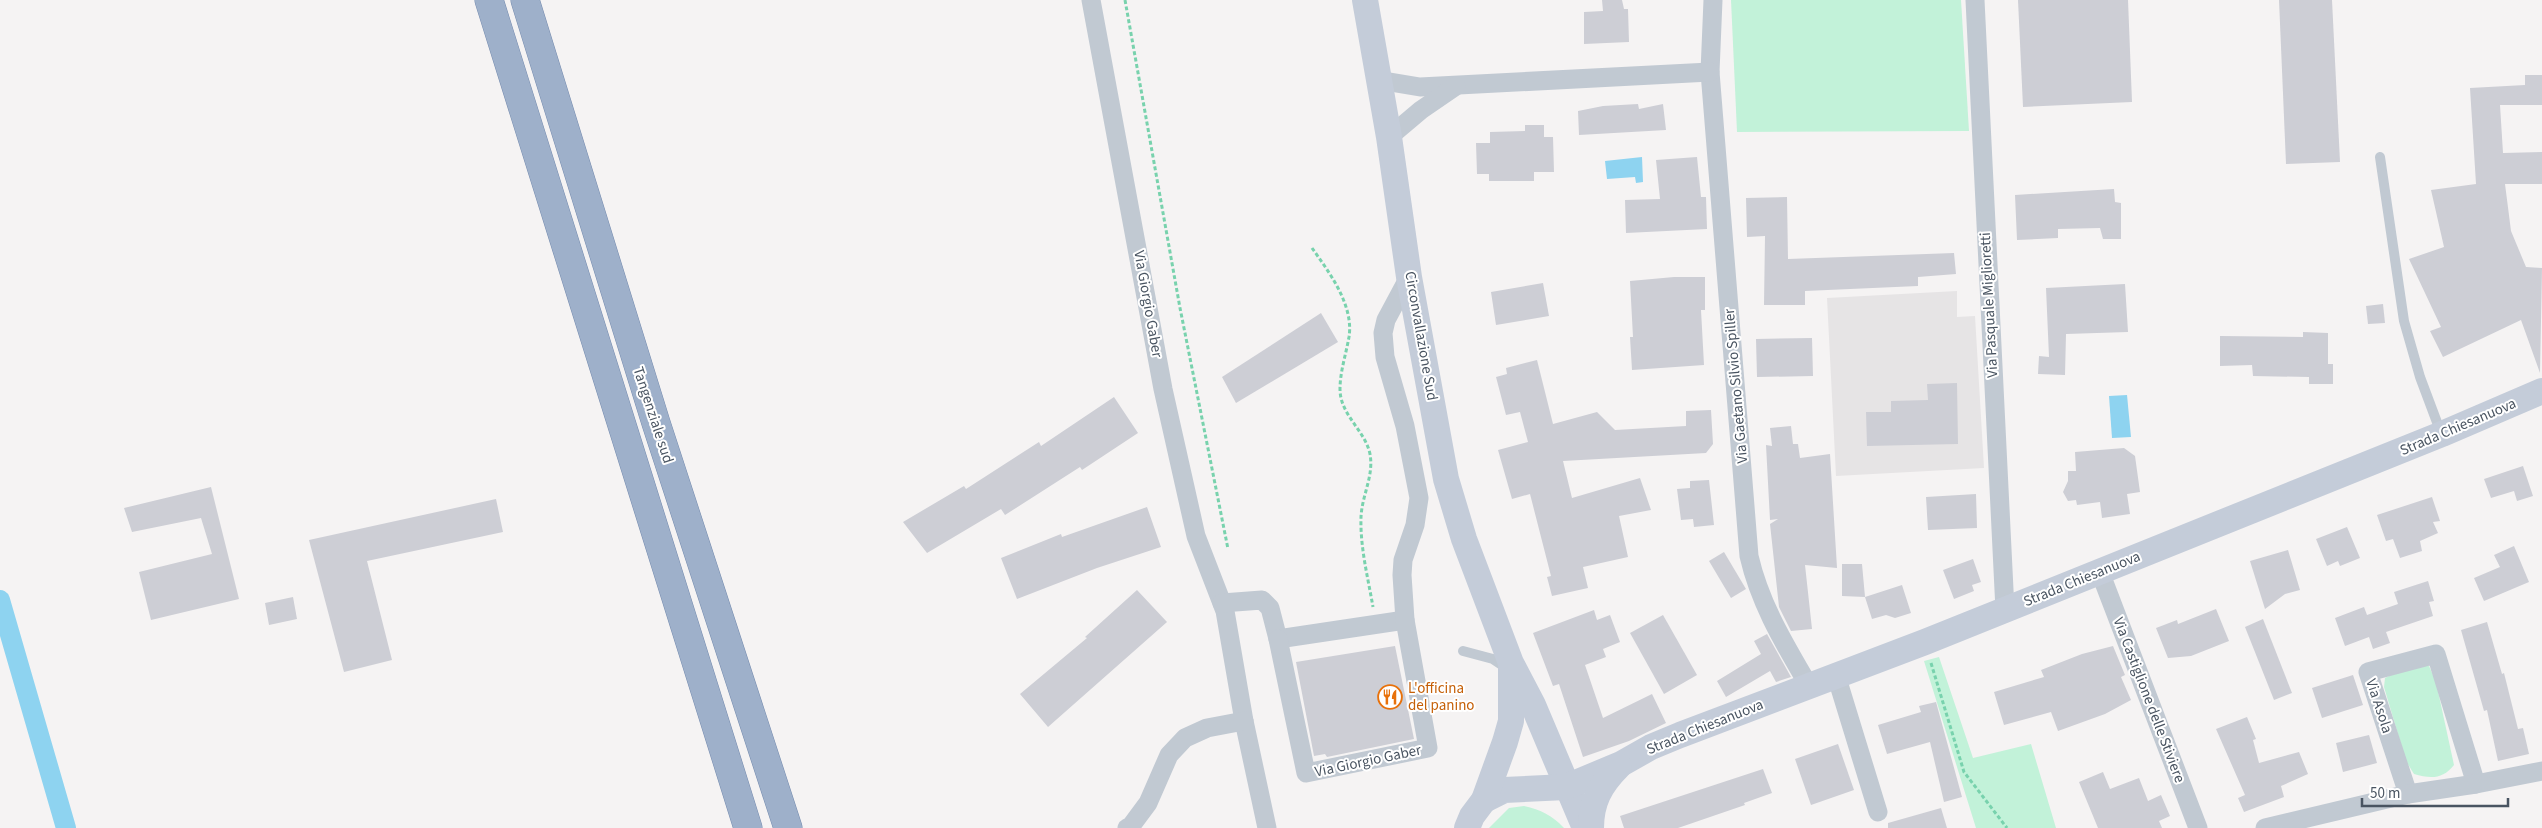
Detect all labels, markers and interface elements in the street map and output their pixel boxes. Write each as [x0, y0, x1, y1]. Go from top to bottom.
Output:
street label: Via Pasquale Miglioretti [1975, 232, 2003, 378]
street label: Via Giorgio Gaber [1128, 249, 1168, 360]
street label: Circonvallazione Sud [1399, 270, 1443, 402]
street label: Via Gaetano Silvio Spiller [1719, 307, 1753, 464]
street label: Tangenziale sud [628, 364, 678, 466]
street label: Strada Chiesanuova [2397, 393, 2519, 461]
street label: Strada Chiesanuova [2020, 546, 2144, 612]
street label: Via Castiglione delle Stiviere [2108, 614, 2190, 786]
street label: Via Asola [2360, 676, 2398, 736]
place label: L'officina del panino [1408, 678, 1475, 716]
restaurant icon: L'officina del panino [1377, 684, 1403, 710]
street label: Strada Chiesanuova [1643, 694, 1767, 760]
street label: Via Giorgio Gaber [1313, 739, 1424, 783]
scale bar [2362, 776, 2508, 808]
text: 50 m [2370, 783, 2400, 804]

